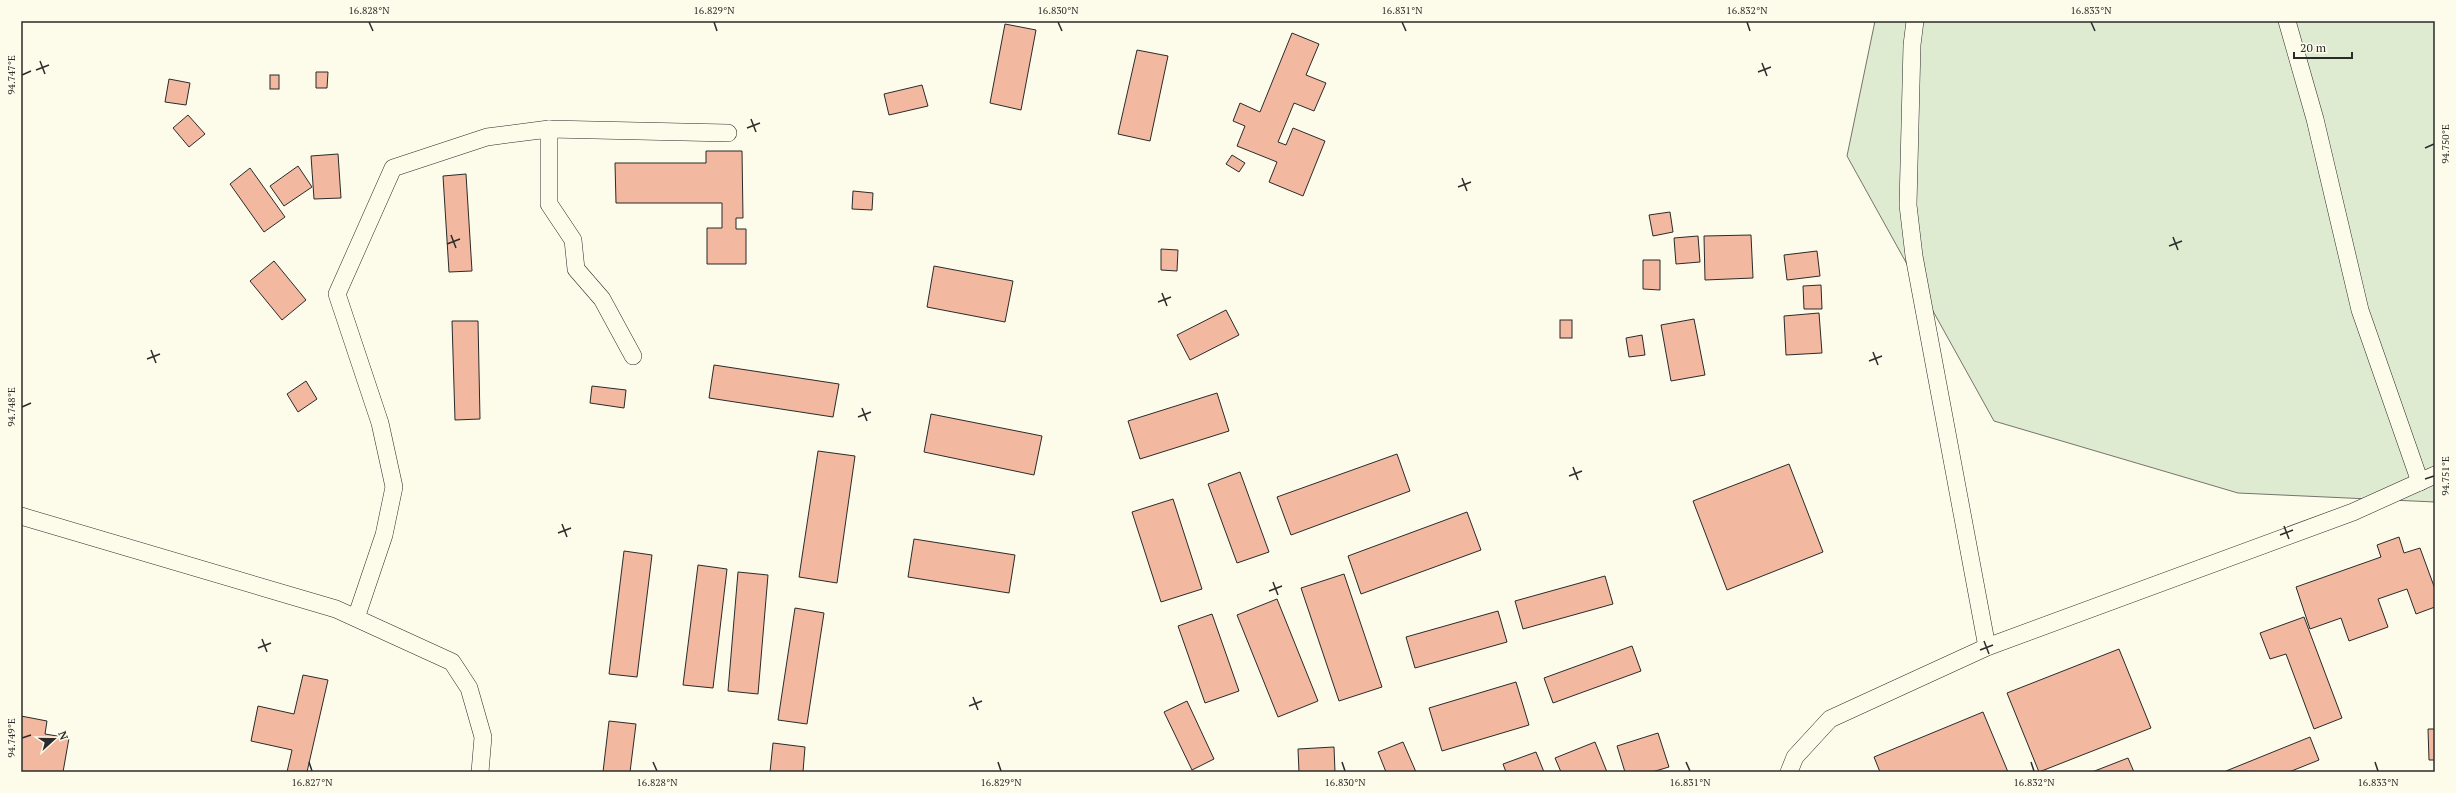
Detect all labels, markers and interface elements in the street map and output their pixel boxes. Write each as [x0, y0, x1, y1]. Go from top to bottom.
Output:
text: 16.828°N [349, 4, 390, 17]
text: 16.829°N [694, 4, 735, 17]
text: 16.830°N [1038, 4, 1079, 17]
text: 16.831°N [1382, 4, 1423, 17]
text: 16.832°N [1727, 4, 1768, 17]
text: 16.833°N [2071, 4, 2112, 17]
scale bar [2294, 34, 2352, 60]
text: 20 m [2300, 40, 2327, 55]
text: 94.747°E [5, 55, 18, 95]
text: 94.750°E [2439, 124, 2452, 164]
text: 94.748°E [5, 387, 18, 427]
text: 94.751°E [2439, 456, 2452, 496]
text: 94.749°E [5, 718, 18, 758]
north arrow [34, 719, 74, 759]
text: N [55, 729, 72, 742]
text: 16.827°N [292, 776, 333, 789]
text: 16.828°N [637, 776, 678, 789]
text: 16.829°N [981, 776, 1022, 789]
text: 16.830°N [1325, 776, 1366, 789]
text: 16.831°N [1670, 776, 1711, 789]
text: 16.832°N [2014, 776, 2055, 789]
text: 16.833°N [2358, 776, 2399, 789]

